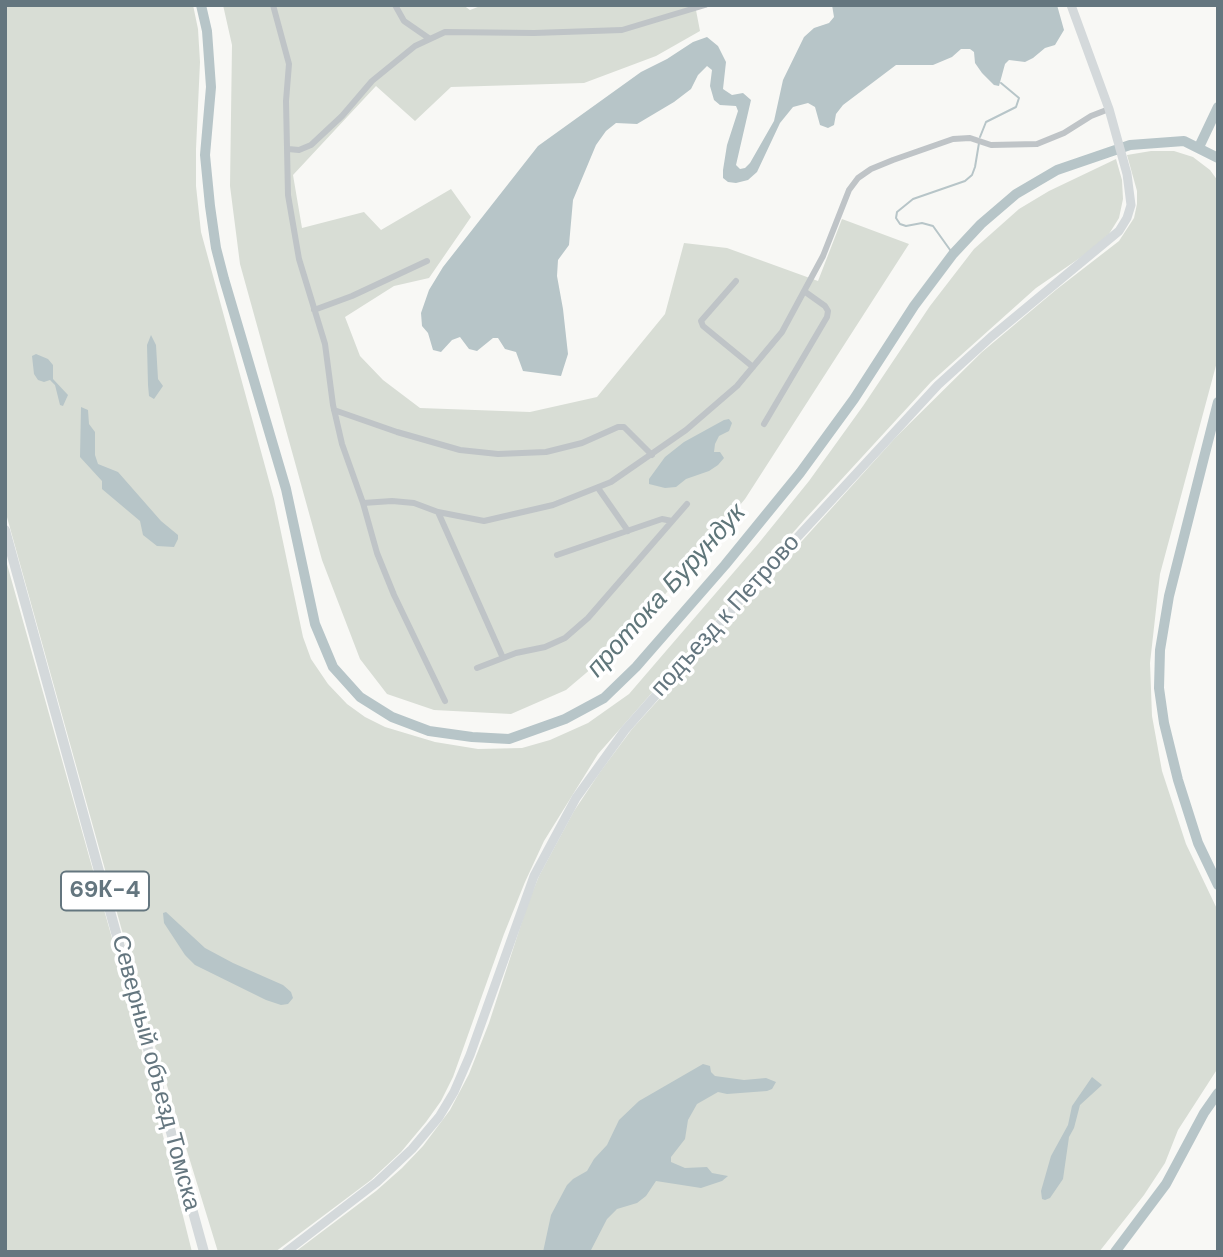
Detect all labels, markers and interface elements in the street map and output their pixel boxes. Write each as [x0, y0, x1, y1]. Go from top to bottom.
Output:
water label: протока Бурундук [581, 498, 753, 684]
street label: подъезд к Петрово [646, 529, 806, 703]
road number: 69К-4 [61, 872, 149, 911]
street label: Северный объезд Томска [104, 932, 206, 1214]

